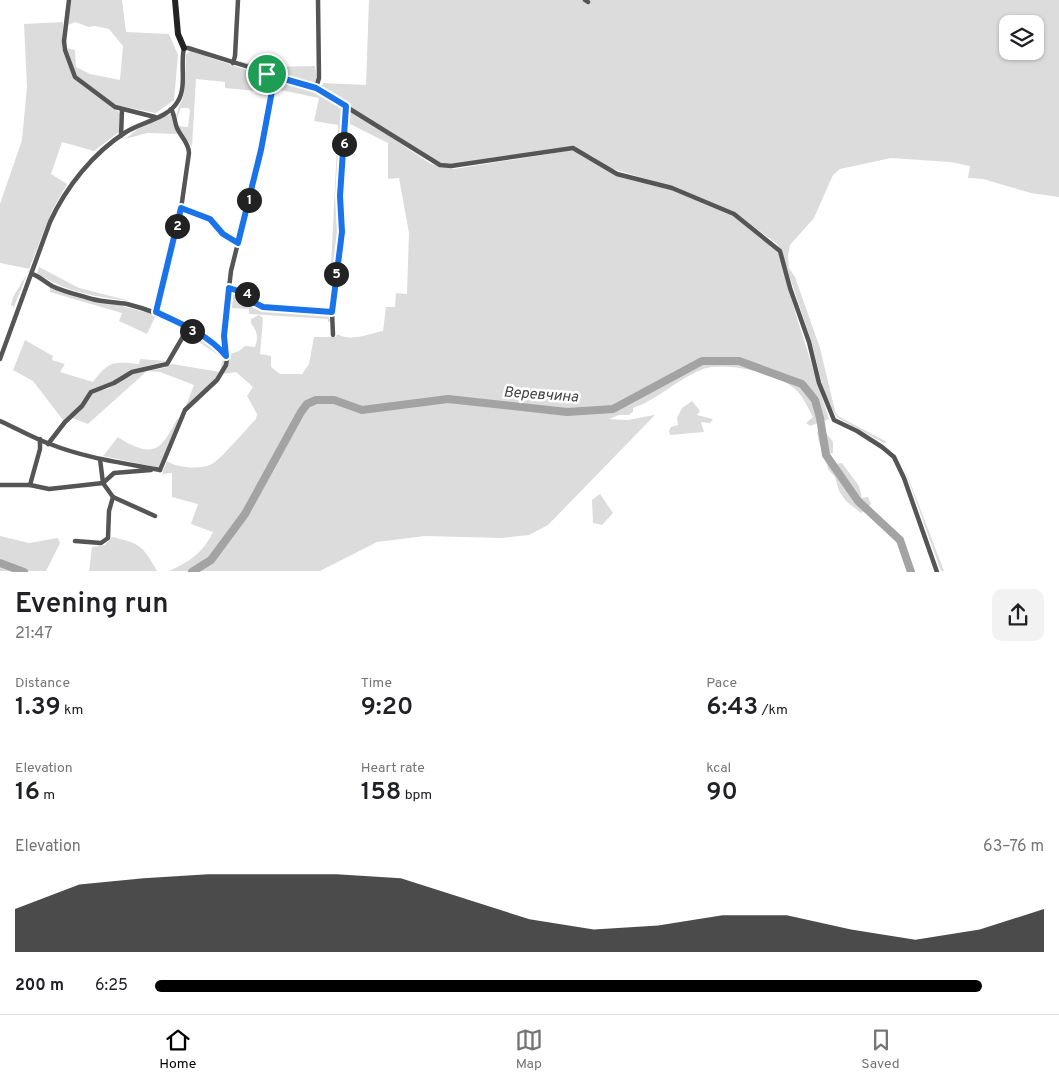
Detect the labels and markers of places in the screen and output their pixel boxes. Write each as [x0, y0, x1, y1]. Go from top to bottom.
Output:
pin [246, 53, 288, 95]
pin: 6 [332, 132, 356, 156]
pin: 1 [236, 188, 262, 212]
pin: 2 [164, 214, 190, 238]
pin: 5 [324, 262, 348, 286]
pin: 4 [234, 282, 260, 306]
pin: 3 [180, 318, 204, 344]

